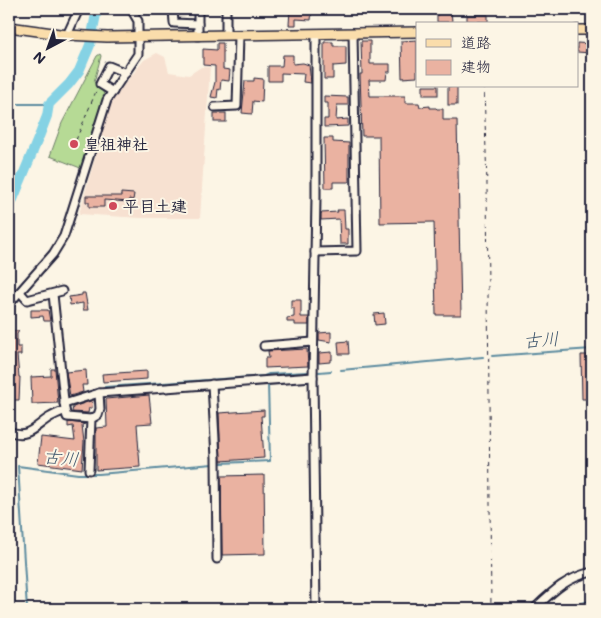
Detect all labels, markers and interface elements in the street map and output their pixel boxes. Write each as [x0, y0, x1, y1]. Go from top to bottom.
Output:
north arrow [22, 22, 72, 72]
legend [416, 22, 578, 88]
text: 道路 [461, 32, 491, 52]
text: N [29, 48, 49, 69]
text: 建物 [461, 56, 491, 76]
place label: 皇祖神社 [84, 133, 148, 154]
marker: 皇祖神社 [68, 138, 80, 150]
place label: 平目土建 [123, 195, 187, 216]
marker: 平目土建 [107, 200, 119, 212]
water label: 古川 [522, 326, 560, 352]
water label: 古川 [42, 443, 80, 471]

